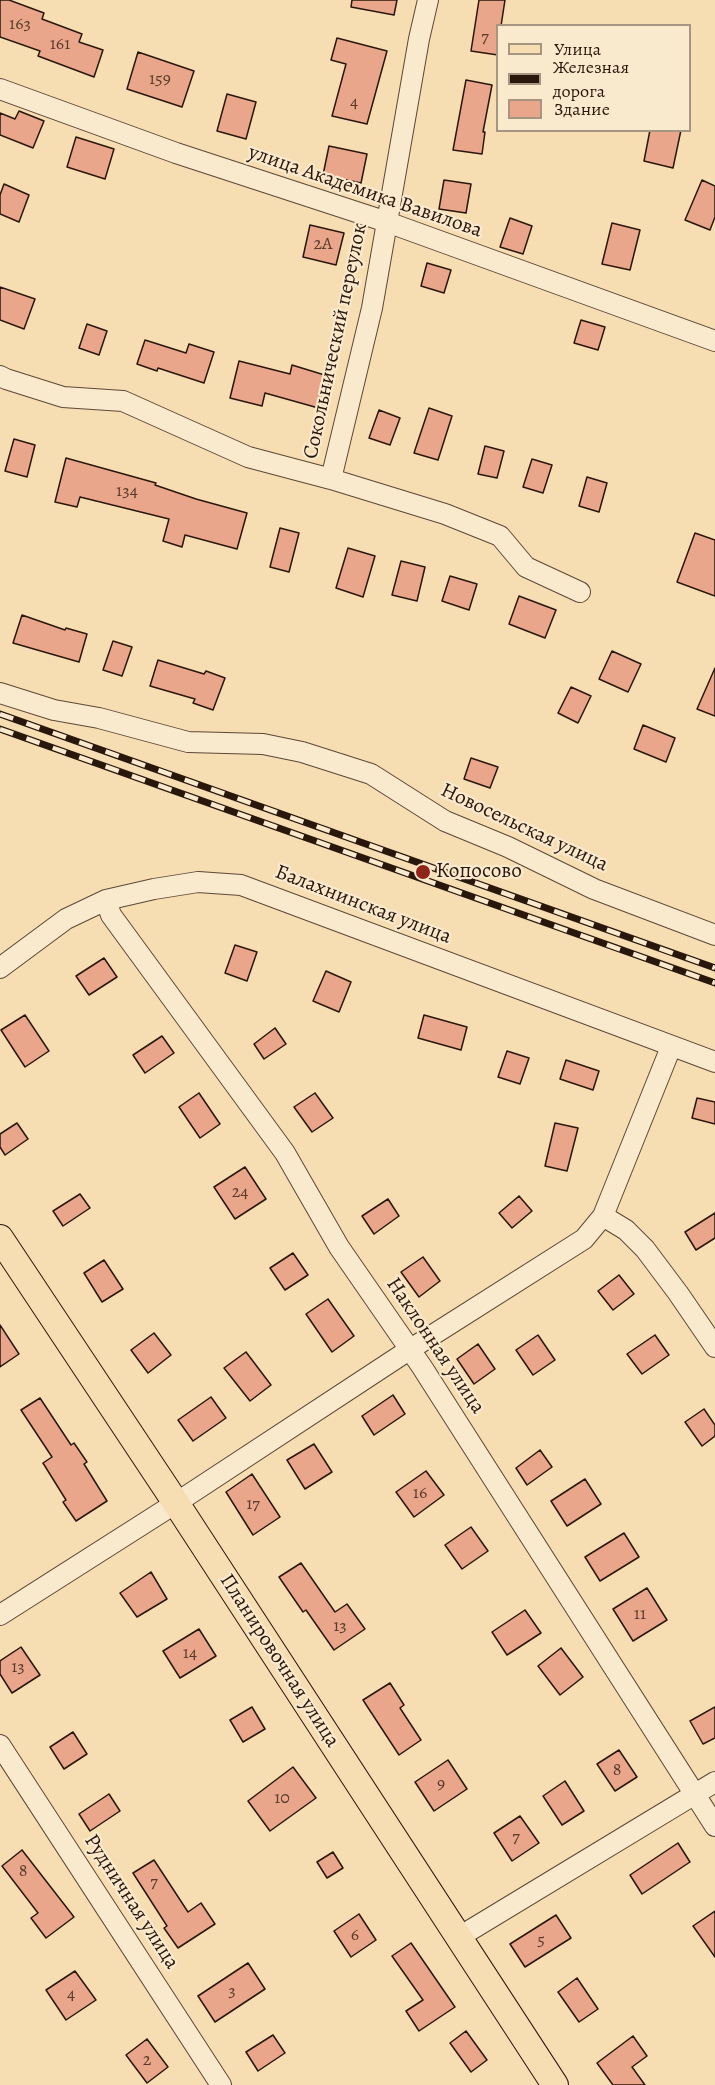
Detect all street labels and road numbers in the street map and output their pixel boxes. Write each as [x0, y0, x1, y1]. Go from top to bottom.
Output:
street label: улица Академика Вавилова [245, 140, 485, 244]
street label: Сокольнический переулок [299, 221, 373, 461]
street label: Новосельская улица [436, 778, 612, 878]
street label: Балахнинская улица [271, 860, 455, 950]
street label: Наклонная улица [380, 1273, 490, 1419]
street label: Планировочная улица [214, 1570, 344, 1752]
street label: Рудничная улица [78, 1830, 184, 1974]

